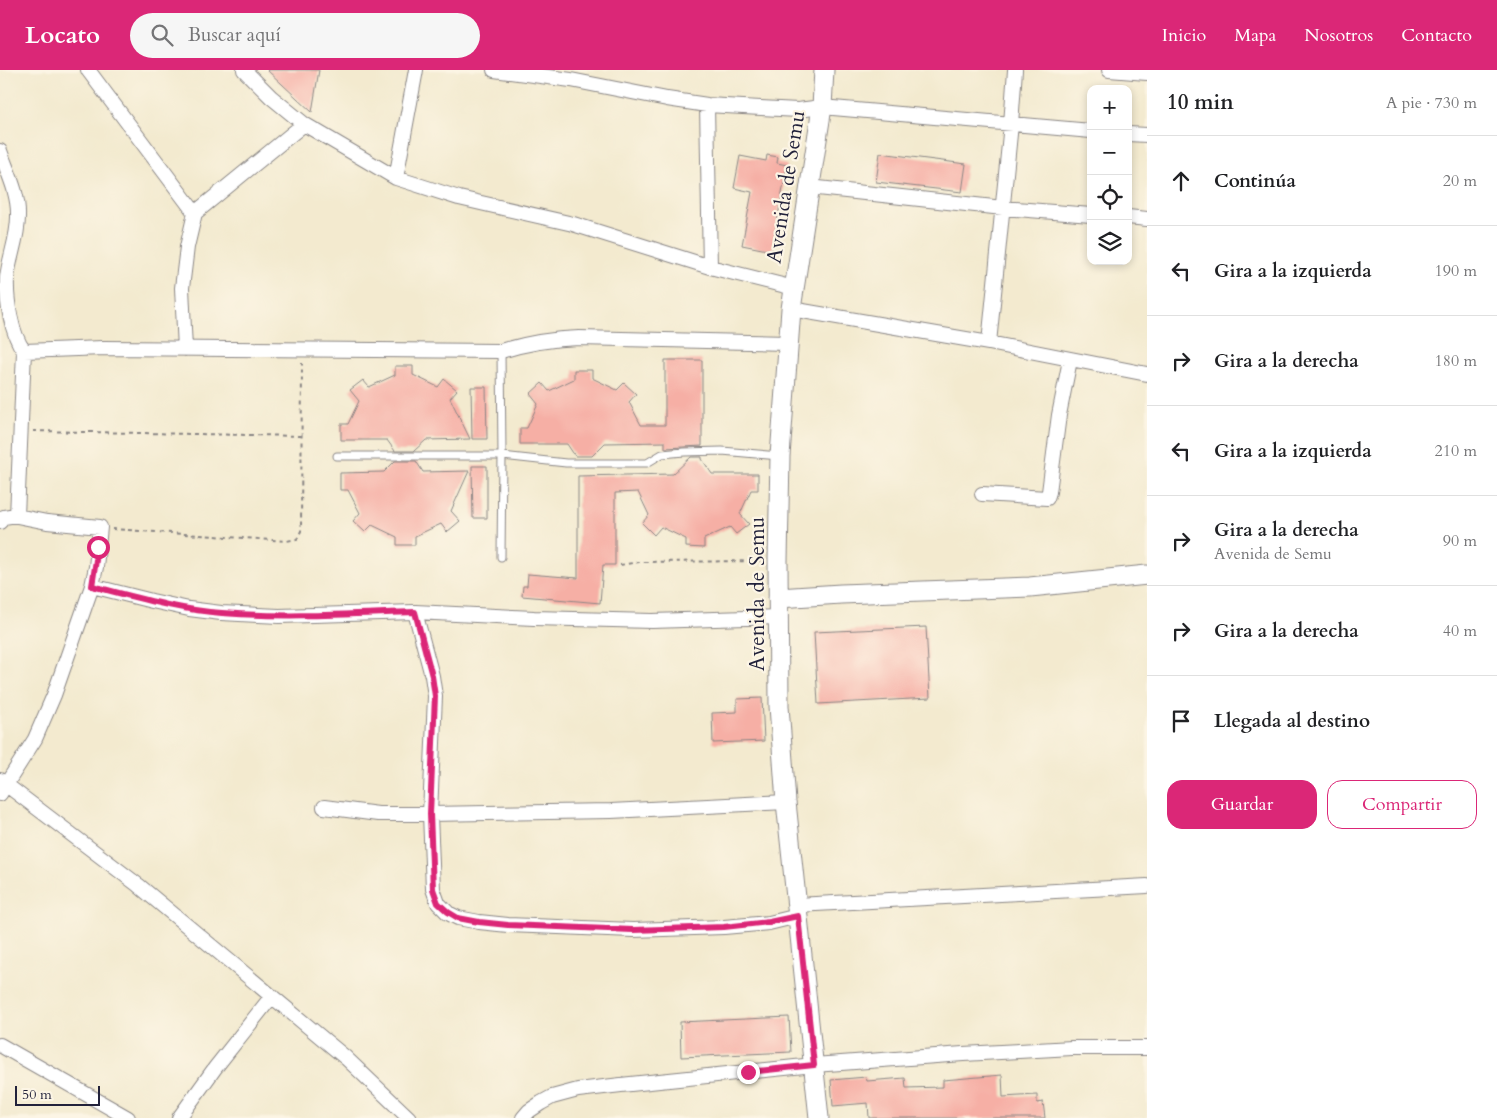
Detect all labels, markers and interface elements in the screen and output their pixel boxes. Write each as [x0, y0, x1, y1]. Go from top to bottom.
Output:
search box [130, 13, 480, 58]
text: Locato [25, 19, 100, 52]
icon: search [148, 21, 176, 49]
text: Buscar aquí [188, 22, 281, 48]
text: Inicio [1162, 23, 1206, 48]
text: Mapa [1234, 23, 1276, 48]
text: Nosotros [1304, 23, 1373, 48]
text: Contacto [1401, 23, 1472, 48]
map controls [1087, 85, 1132, 265]
button: + [1087, 85, 1132, 130]
text: 10 min [1167, 88, 1234, 117]
text: A pie · 730 m [1386, 92, 1477, 114]
street label: Avenida de Semu [760, 108, 812, 266]
button: − [1087, 130, 1132, 175]
icon: ahead [1167, 167, 1195, 195]
text: Continúa [1214, 168, 1296, 194]
text: 20 m [1443, 170, 1477, 192]
button: locate [1087, 175, 1132, 220]
button: layers [1087, 220, 1132, 265]
icon: left [1167, 257, 1195, 285]
text: Gira a la izquierda [1214, 258, 1372, 284]
text: 190 m [1435, 260, 1477, 282]
icon: right [1167, 347, 1195, 375]
text: Gira a la derecha [1214, 348, 1359, 374]
text: 180 m [1435, 350, 1477, 372]
icon: left [1167, 437, 1195, 465]
text: Gira a la izquierda [1214, 438, 1372, 464]
text: 210 m [1435, 440, 1477, 462]
street label: Avenida de Semu [743, 517, 772, 671]
text: Gira a la derecha [1214, 517, 1359, 543]
icon: right [1167, 527, 1195, 555]
text: 90 m [1443, 530, 1477, 552]
route start [87, 536, 110, 559]
text: Avenida de Semu [1214, 543, 1332, 565]
icon: right [1167, 617, 1195, 645]
text: Gira a la derecha [1214, 618, 1359, 644]
text: 40 m [1443, 620, 1477, 642]
icon: arrive [1167, 707, 1195, 735]
text: Llegada al destino [1214, 708, 1370, 734]
button: Guardar [1167, 780, 1317, 829]
button: Compartir [1327, 780, 1477, 829]
route end [737, 1061, 760, 1084]
scale bar [15, 1083, 100, 1106]
text: 50 m [22, 1085, 52, 1104]

